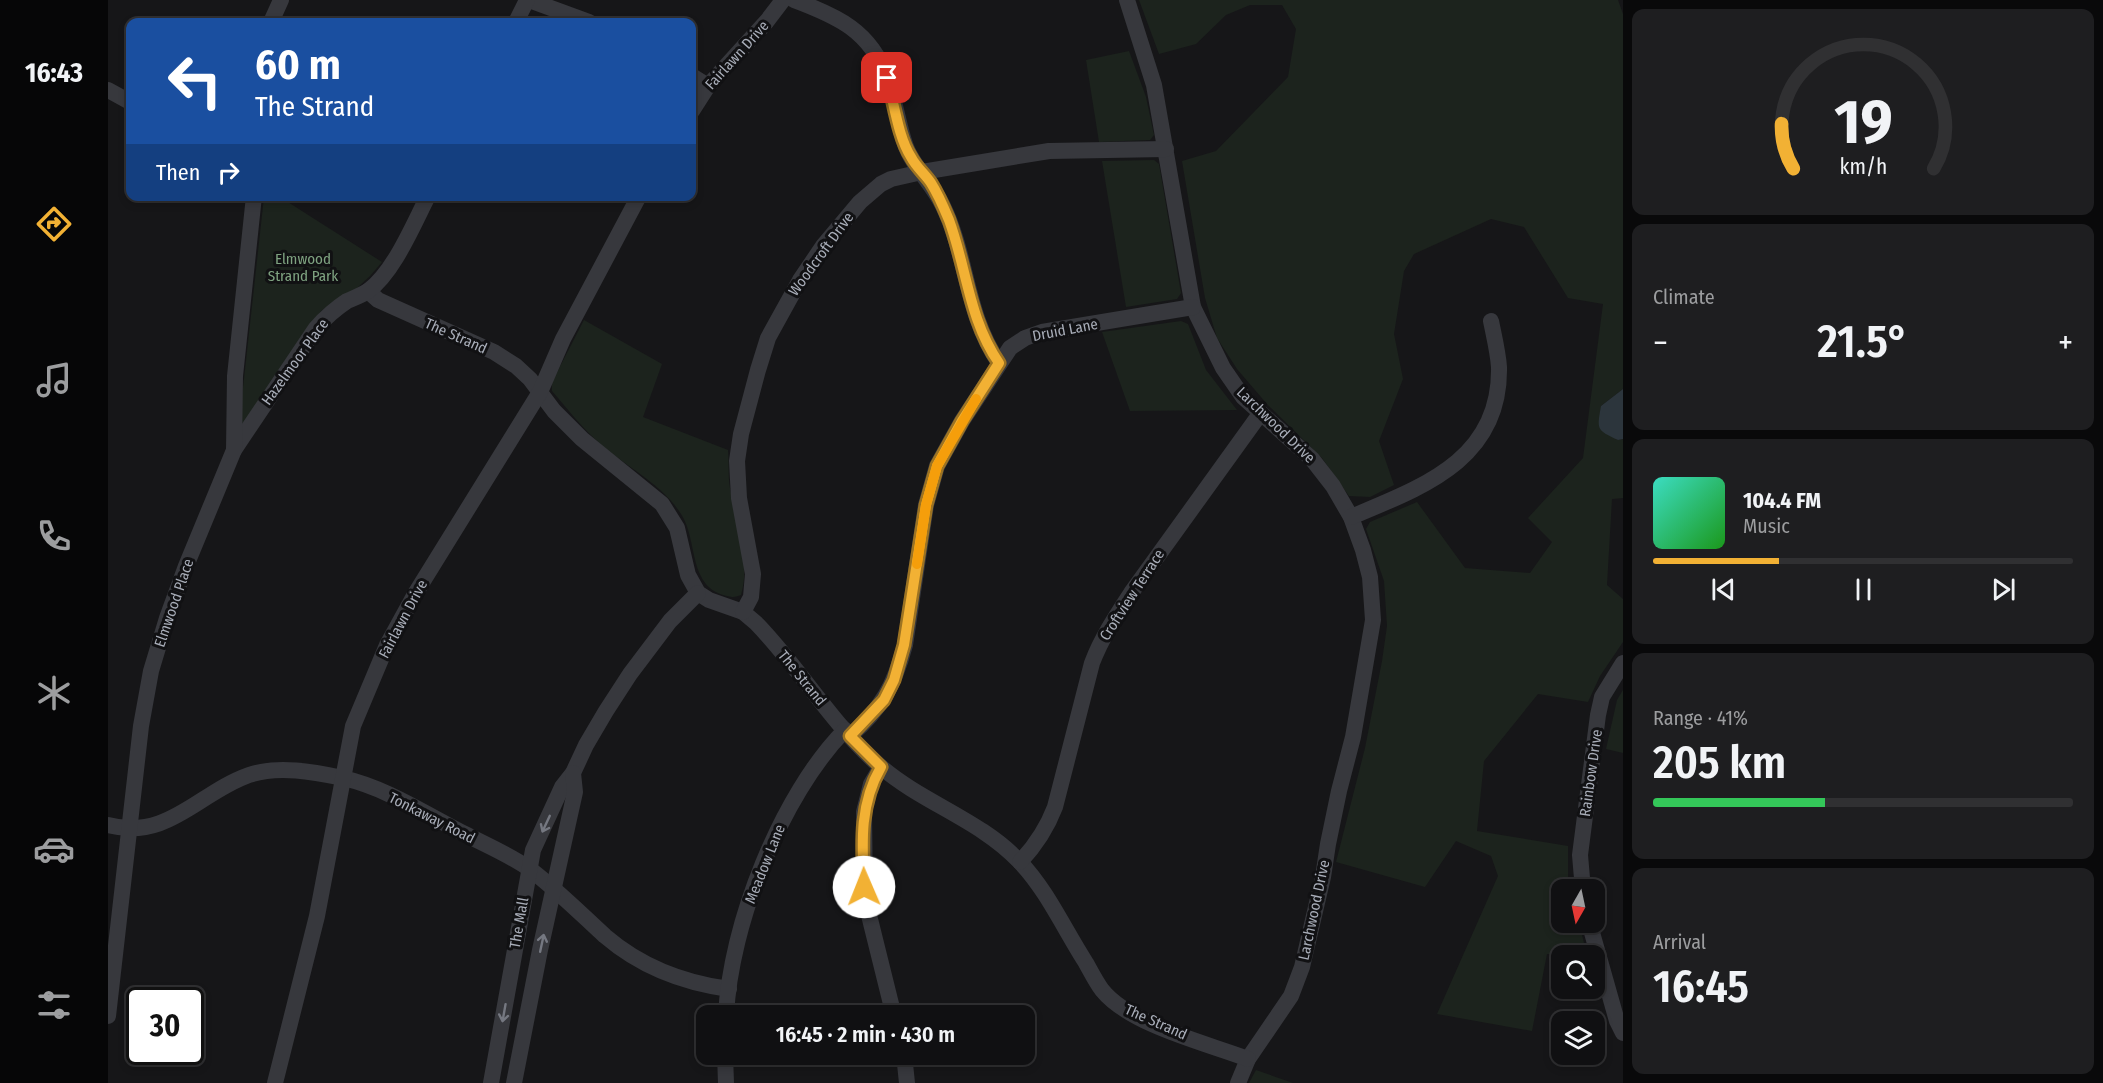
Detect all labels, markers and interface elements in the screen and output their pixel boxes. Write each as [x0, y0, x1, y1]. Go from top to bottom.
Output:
street label: Fairlawn Drive [701, 17, 773, 93]
text: 60 m [255, 40, 341, 90]
icon: left [156, 42, 234, 120]
pin [861, 52, 912, 103]
text: 16:43 [25, 57, 83, 89]
icon: arrive [870, 61, 903, 94]
text: 19 [1834, 85, 1892, 160]
text: The Strand [255, 91, 374, 123]
text: km/h [1839, 154, 1887, 180]
icon: right [212, 156, 245, 189]
text: Then [156, 159, 200, 186]
icon: directions [33, 203, 75, 245]
street label: Woodcroft Drive [785, 209, 857, 299]
park label: Elmwood Strand Park [268, 250, 338, 285]
text: Climate [1653, 285, 1715, 309]
street label: The Strand [422, 314, 490, 358]
street label: Hazelmoor Place [258, 315, 332, 409]
street label: Druid Lane [1031, 315, 1099, 345]
text: 21.5° [1817, 315, 1909, 369]
text: − [1653, 323, 1668, 363]
text: + [2058, 323, 2073, 363]
icon: music [33, 359, 75, 401]
street label: Larchwood Drive [1233, 383, 1319, 467]
text: 104.4 FM [1743, 487, 1821, 514]
text: Music [1743, 514, 1790, 538]
icon: phone [33, 515, 75, 557]
street label: Croftview Terrace [1096, 546, 1168, 644]
street label: Elmwood Place [151, 557, 197, 649]
icon: previous [1707, 573, 1740, 606]
icon: pause [1847, 573, 1880, 606]
icon: next [1987, 573, 2020, 606]
street label: Fairlawn Drive [375, 577, 431, 661]
street label: The Strand [774, 647, 830, 709]
icon: climate [33, 672, 75, 714]
text: Range · 41% [1653, 706, 1748, 730]
street label: Rainbow Drive [1576, 728, 1606, 818]
text: 205 km [1653, 736, 1786, 790]
street label: Tonkaway Road [386, 789, 478, 847]
one-way arrow [539, 814, 551, 832]
street label: Meadow Lane [741, 822, 789, 906]
icon: car [33, 828, 75, 870]
position arrow [832, 855, 896, 919]
street label: Larchwood Drive [1295, 858, 1333, 962]
north arrow [1551, 879, 1605, 933]
map controls [1551, 879, 1605, 1065]
street label: The Mall [506, 896, 532, 950]
text: Arrival [1653, 930, 1706, 954]
one-way arrow [536, 934, 548, 953]
button: search [1551, 945, 1605, 999]
text: 16:45 [1653, 960, 1749, 1014]
icon: filters [33, 984, 75, 1026]
speed limit sign: 30 [126, 987, 204, 1065]
street label: The Strand [1122, 1000, 1190, 1044]
one-way arrow [498, 1003, 509, 1023]
button: layers [1551, 1011, 1605, 1065]
text: 16:45 · 2 min · 430 m [776, 1021, 955, 1048]

